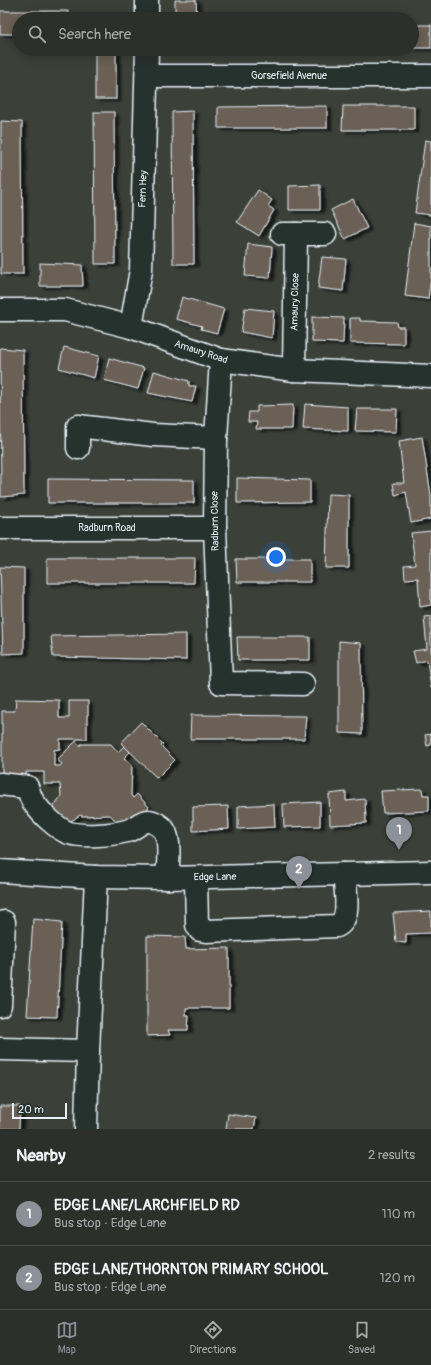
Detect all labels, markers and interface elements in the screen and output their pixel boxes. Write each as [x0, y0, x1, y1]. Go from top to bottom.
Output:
search box [12, 12, 419, 56]
icon: search [26, 23, 48, 45]
text: Search here [58, 25, 131, 44]
street label: Gorsefield Avenue [251, 70, 327, 82]
street label: Fern Hey [136, 169, 150, 208]
street label: Amaury Close [288, 273, 302, 331]
street label: Amaury Road [173, 338, 229, 366]
street label: Radburn Close [208, 491, 222, 551]
street label: Radburn Road [78, 522, 136, 534]
your location [266, 547, 286, 567]
pin: 1 [386, 817, 412, 850]
pin: 2 [286, 856, 312, 889]
street label: Edge Lane [194, 871, 237, 883]
scale bar [12, 1101, 67, 1120]
text: 20 m [18, 1103, 44, 1116]
text: Nearby [16, 1145, 65, 1166]
text: 2 results [368, 1147, 415, 1163]
text: EDGE LANE/LARCHFIELD RD [54, 1196, 240, 1215]
text: 1 [26, 1206, 32, 1222]
text: 110 m [382, 1206, 415, 1222]
text: Bus stop · Edge Lane [54, 1215, 166, 1231]
text: EDGE LANE/THORNTON PRIMARY SCHOOL [54, 1260, 329, 1279]
text: 2 [25, 1270, 33, 1286]
text: 120 m [379, 1270, 415, 1286]
text: Bus stop · Edge Lane [54, 1279, 166, 1295]
tab: Map [56, 1319, 78, 1356]
tab: Directions [190, 1319, 236, 1356]
tab: Saved [348, 1319, 375, 1356]

